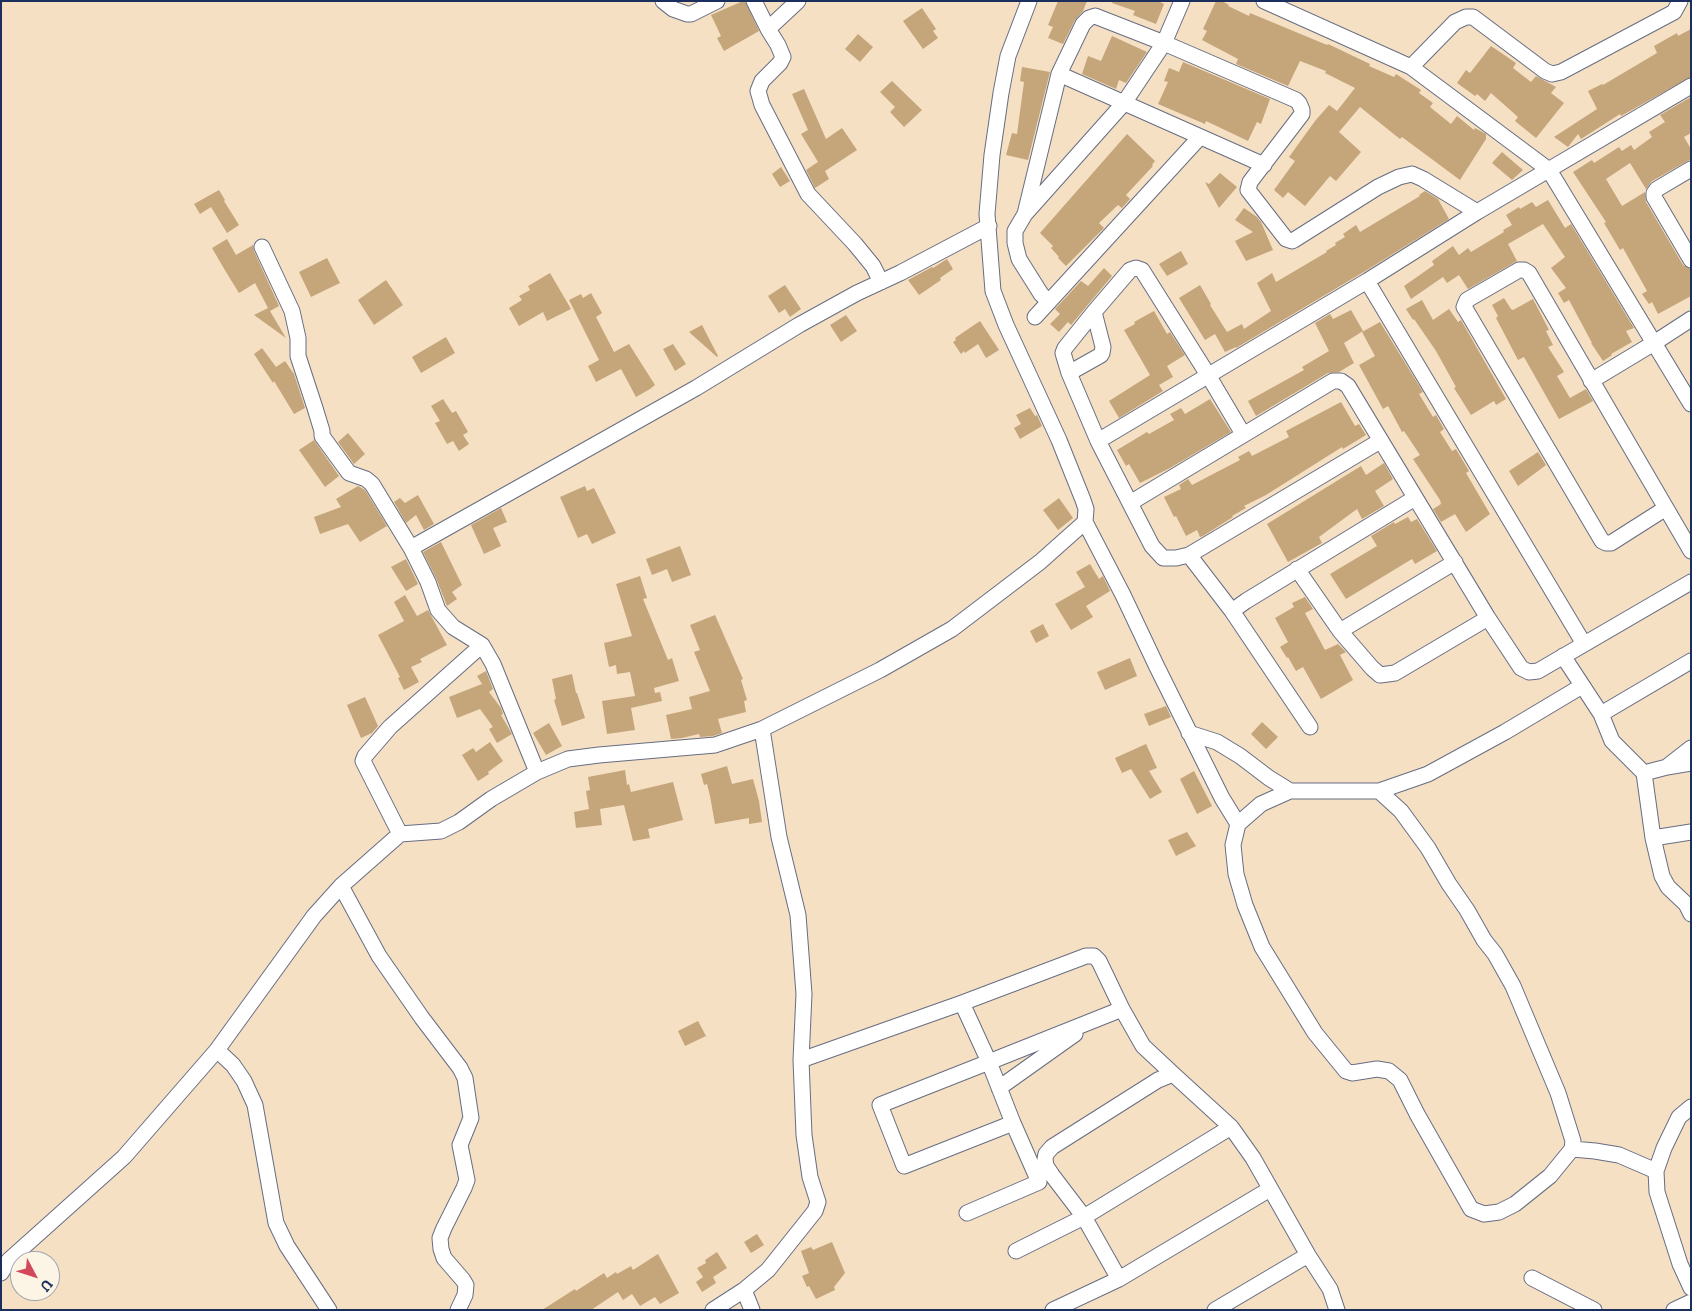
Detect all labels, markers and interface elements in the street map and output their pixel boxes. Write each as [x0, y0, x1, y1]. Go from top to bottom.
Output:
north arrow [10, 1251, 60, 1301]
text: U [35, 1275, 56, 1295]

